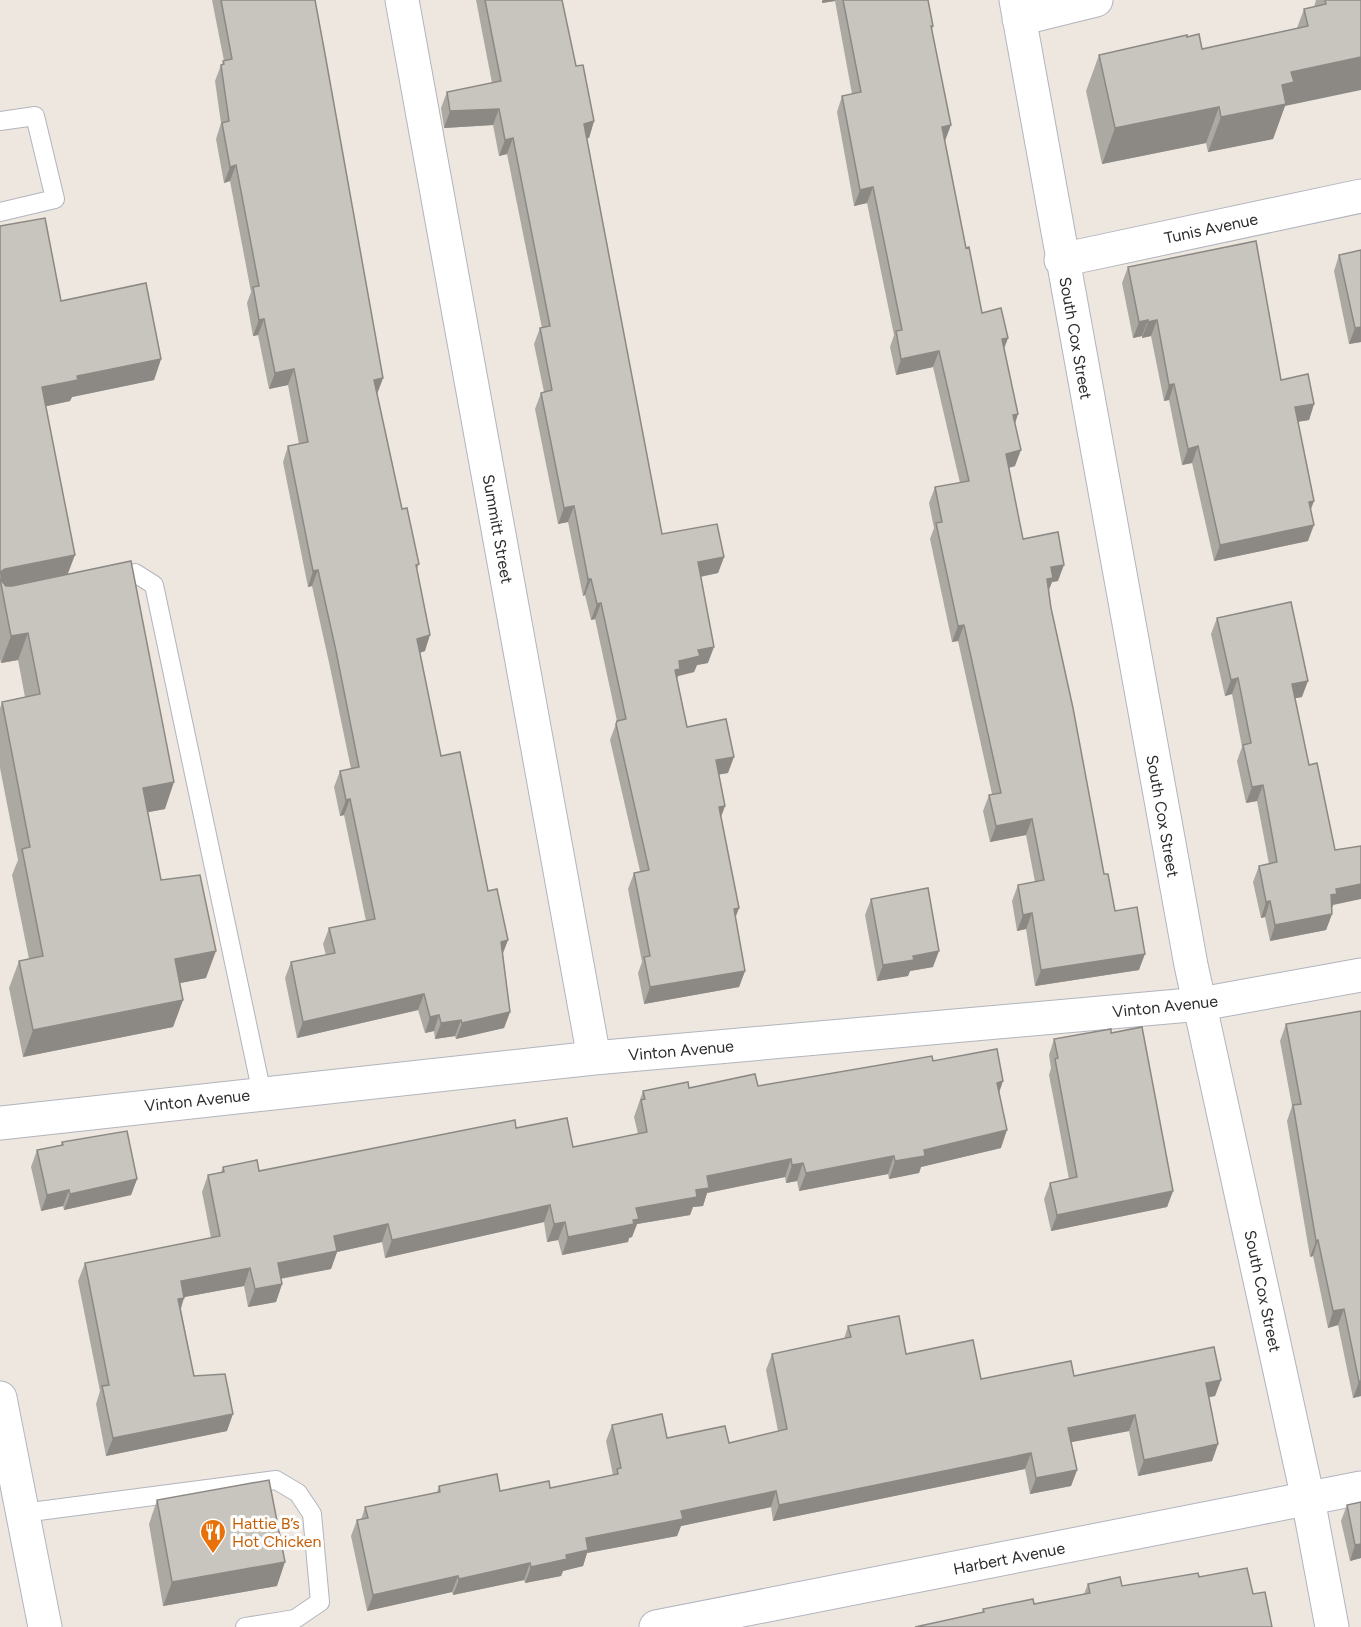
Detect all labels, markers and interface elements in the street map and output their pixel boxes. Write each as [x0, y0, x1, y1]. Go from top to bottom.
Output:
street label: Tunis Avenue [1163, 209, 1260, 248]
street label: South Cox Street [1055, 275, 1096, 401]
street label: Summitt Street [479, 473, 516, 585]
street label: South Cox Street [1142, 753, 1183, 879]
street label: Vinton Avenue [1111, 991, 1219, 1021]
street label: Vinton Avenue [627, 1036, 735, 1065]
street label: Vinton Avenue [143, 1085, 251, 1115]
street label: South Cox Street [1240, 1228, 1285, 1354]
place label: Hattie B’s Hot Chicken [232, 1514, 321, 1551]
restaurant icon: Hattie B’s Hot Chicken [198, 1517, 228, 1555]
street label: Harbert Avenue [952, 1538, 1067, 1579]

